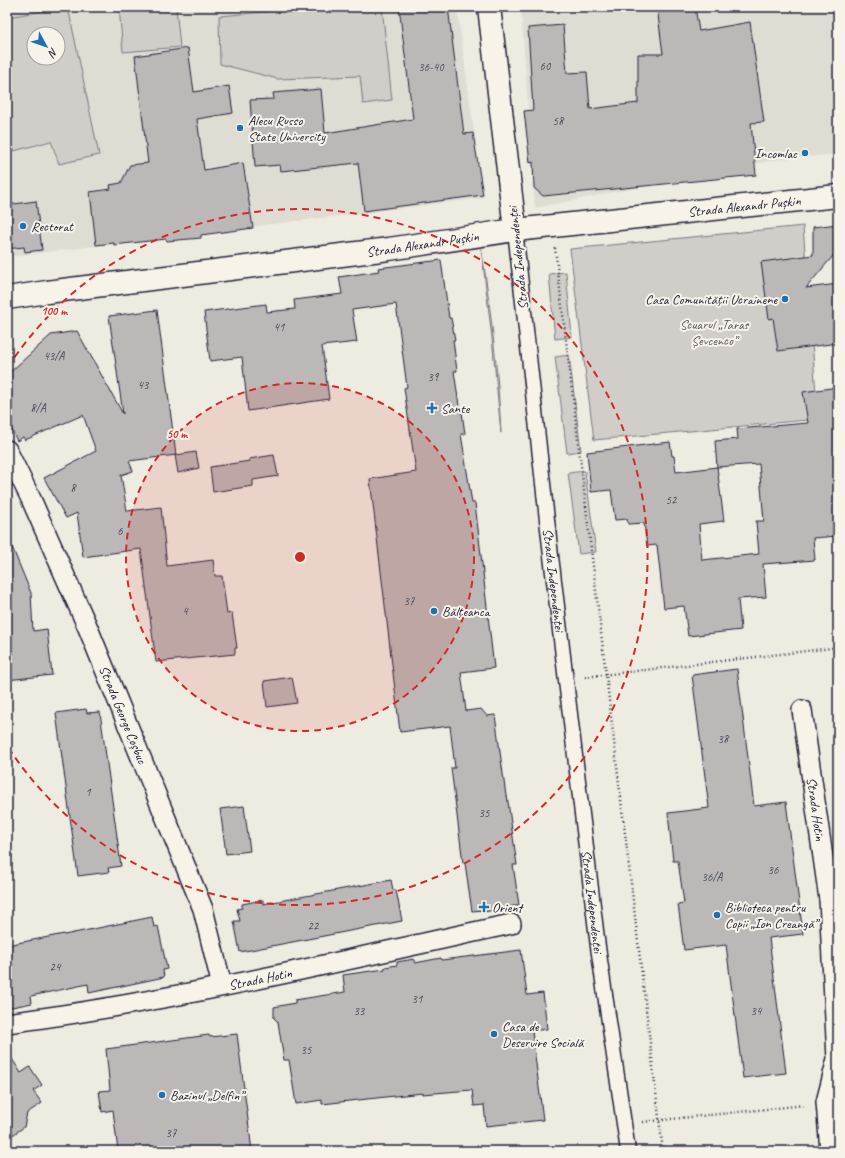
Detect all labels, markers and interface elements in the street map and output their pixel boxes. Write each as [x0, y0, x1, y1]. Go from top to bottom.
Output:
north arrow [26, 26, 66, 66]
text: N [45, 45, 61, 61]
house number: 60 [540, 58, 552, 74]
house number: 36-40 [418, 59, 445, 75]
place label: Alecu Russo State University [248, 112, 326, 145]
house number: 58 [553, 113, 565, 129]
marker: Alecu Russo State University [235, 123, 245, 133]
place label: Incomlac [755, 145, 798, 162]
marker: Incomlac [800, 148, 810, 158]
street label: Strada Alexandr Pușkin [687, 191, 802, 220]
street label: Strada Independenței [504, 203, 532, 310]
place label: Rectorat [31, 218, 74, 235]
marker: Rectorat [18, 221, 28, 231]
street label: Strada Alexandr Pușkin [365, 227, 480, 260]
place label: Casa Comunității Ucrainene [645, 291, 778, 308]
marker: Casa Comunității Ucrainene [780, 294, 790, 304]
text: 100 m [41, 303, 68, 319]
park label: Scuarul „Taras Șevcenco” [680, 316, 750, 349]
house number: 41 [274, 319, 285, 335]
house number: 43/A [44, 348, 65, 364]
house number: 39 [428, 369, 440, 385]
house number: 43 [138, 377, 150, 393]
house number: 8/A [30, 400, 47, 416]
place label: Sante [441, 400, 471, 417]
marker: Sante [426, 402, 438, 414]
text: 50 m [167, 426, 188, 442]
house number: 8 [70, 480, 77, 496]
house number: 52 [666, 492, 678, 508]
house number: 6 [117, 523, 123, 539]
street label: Strada Independenței [539, 527, 569, 635]
centre of rings [293, 550, 307, 564]
house number: 37 [404, 593, 415, 609]
house number: 4 [182, 603, 189, 619]
place label: Bălțeanca [442, 603, 491, 620]
marker: Bălțeanca [429, 606, 439, 616]
street label: Strada George Coșbuc [96, 663, 151, 767]
house number: 38 [718, 731, 730, 747]
street label: Strada Hotin [803, 776, 829, 843]
house number: 1 [85, 784, 91, 800]
house number: 35 [479, 805, 490, 821]
street label: Strada Independenței [578, 849, 608, 957]
house number: 36 [768, 862, 779, 878]
house number: 36/A [702, 869, 723, 885]
place label: Orient [492, 899, 525, 916]
place label: Biblioteca pentru Copii „Ion Creangă” [725, 899, 821, 932]
marker: Orient [479, 902, 489, 912]
marker: Biblioteca pentru Copii „Ion Creangă” [712, 910, 722, 920]
house number: 22 [308, 918, 320, 934]
house number: 24 [50, 959, 62, 975]
street label: Strada Hotin [227, 964, 294, 994]
house number: 31 [412, 991, 423, 1007]
house number: 33 [354, 1003, 366, 1019]
house number: 34 [751, 1003, 763, 1019]
place label: Casa de Deservire Socială [502, 1018, 585, 1051]
marker: Casa de Deservire Socială [489, 1029, 499, 1039]
house number: 35 [301, 1042, 312, 1058]
place label: Bazinul „Delfin” [170, 1087, 246, 1104]
marker: Bazinul „Delfin” [157, 1090, 167, 1100]
house number: 37 [166, 1125, 177, 1141]

